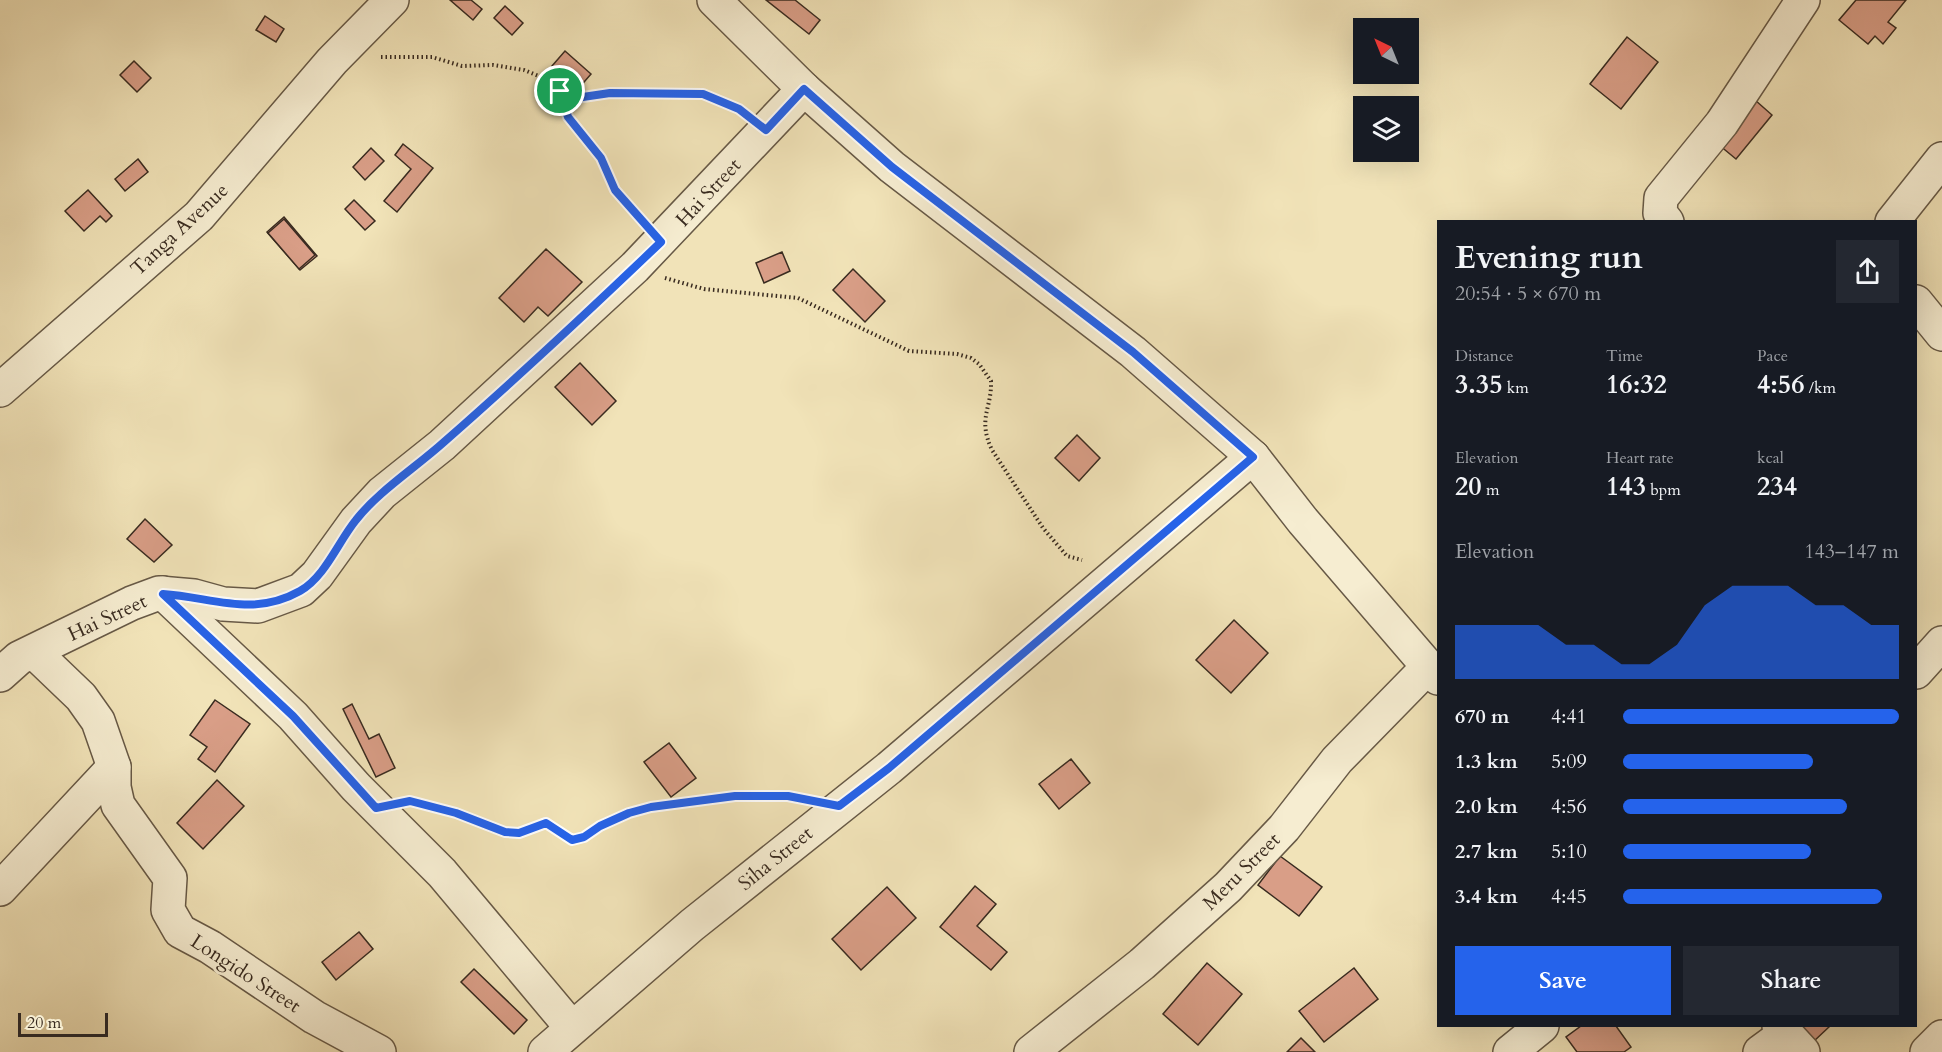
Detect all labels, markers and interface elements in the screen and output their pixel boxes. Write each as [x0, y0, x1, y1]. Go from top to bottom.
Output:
north arrow [1353, 18, 1419, 84]
map controls [1353, 18, 1419, 162]
pin [534, 65, 585, 116]
icon: arrive [543, 74, 576, 107]
button: layers [1353, 96, 1419, 162]
street label: Hai Street [670, 152, 748, 232]
street label: Tanga Avenue [125, 177, 234, 282]
text: Evening run [1455, 235, 1643, 280]
button: share [1836, 240, 1899, 303]
text: 20:54 · 5 × 670 m [1455, 280, 1601, 307]
text: Distance [1455, 345, 1513, 367]
text: Time [1606, 345, 1643, 367]
text: Pace [1757, 345, 1788, 367]
text: 3.35 [1455, 367, 1503, 402]
text: 16:32 [1606, 367, 1667, 402]
text: 4:56 [1757, 367, 1805, 402]
text: km [1503, 377, 1529, 399]
text: /km [1805, 377, 1836, 399]
text: Elevation [1455, 447, 1519, 469]
text: Heart rate [1606, 447, 1674, 469]
text: kcal [1757, 447, 1784, 469]
text: 20 [1455, 469, 1482, 504]
text: 143 [1606, 469, 1646, 504]
text: 234 [1757, 469, 1797, 504]
text: m [1482, 479, 1499, 501]
text: bpm [1646, 479, 1681, 501]
text: Elevation [1455, 538, 1534, 565]
text: 143–147 m [1804, 538, 1899, 565]
street label: Hai Street [63, 587, 152, 648]
text: 670 m [1455, 703, 1510, 730]
text: 4:41 [1551, 703, 1587, 730]
text: 1.3 km [1455, 748, 1518, 775]
text: 5:09 [1551, 748, 1587, 775]
text: 2.0 km [1455, 793, 1518, 820]
text: 4:56 [1551, 793, 1587, 820]
street label: Siha Street [732, 820, 819, 897]
street label: Meru Street [1197, 826, 1287, 916]
text: 2.7 km [1455, 838, 1518, 865]
text: 5:10 [1551, 838, 1587, 865]
text: 3.4 km [1455, 883, 1518, 910]
text: 4:45 [1551, 883, 1587, 910]
street label: Longido Street [186, 928, 307, 1019]
button: Save [1455, 946, 1671, 1015]
button: Share [1683, 946, 1899, 1015]
scale bar [18, 1010, 108, 1038]
text: 20 m [27, 1012, 61, 1034]

